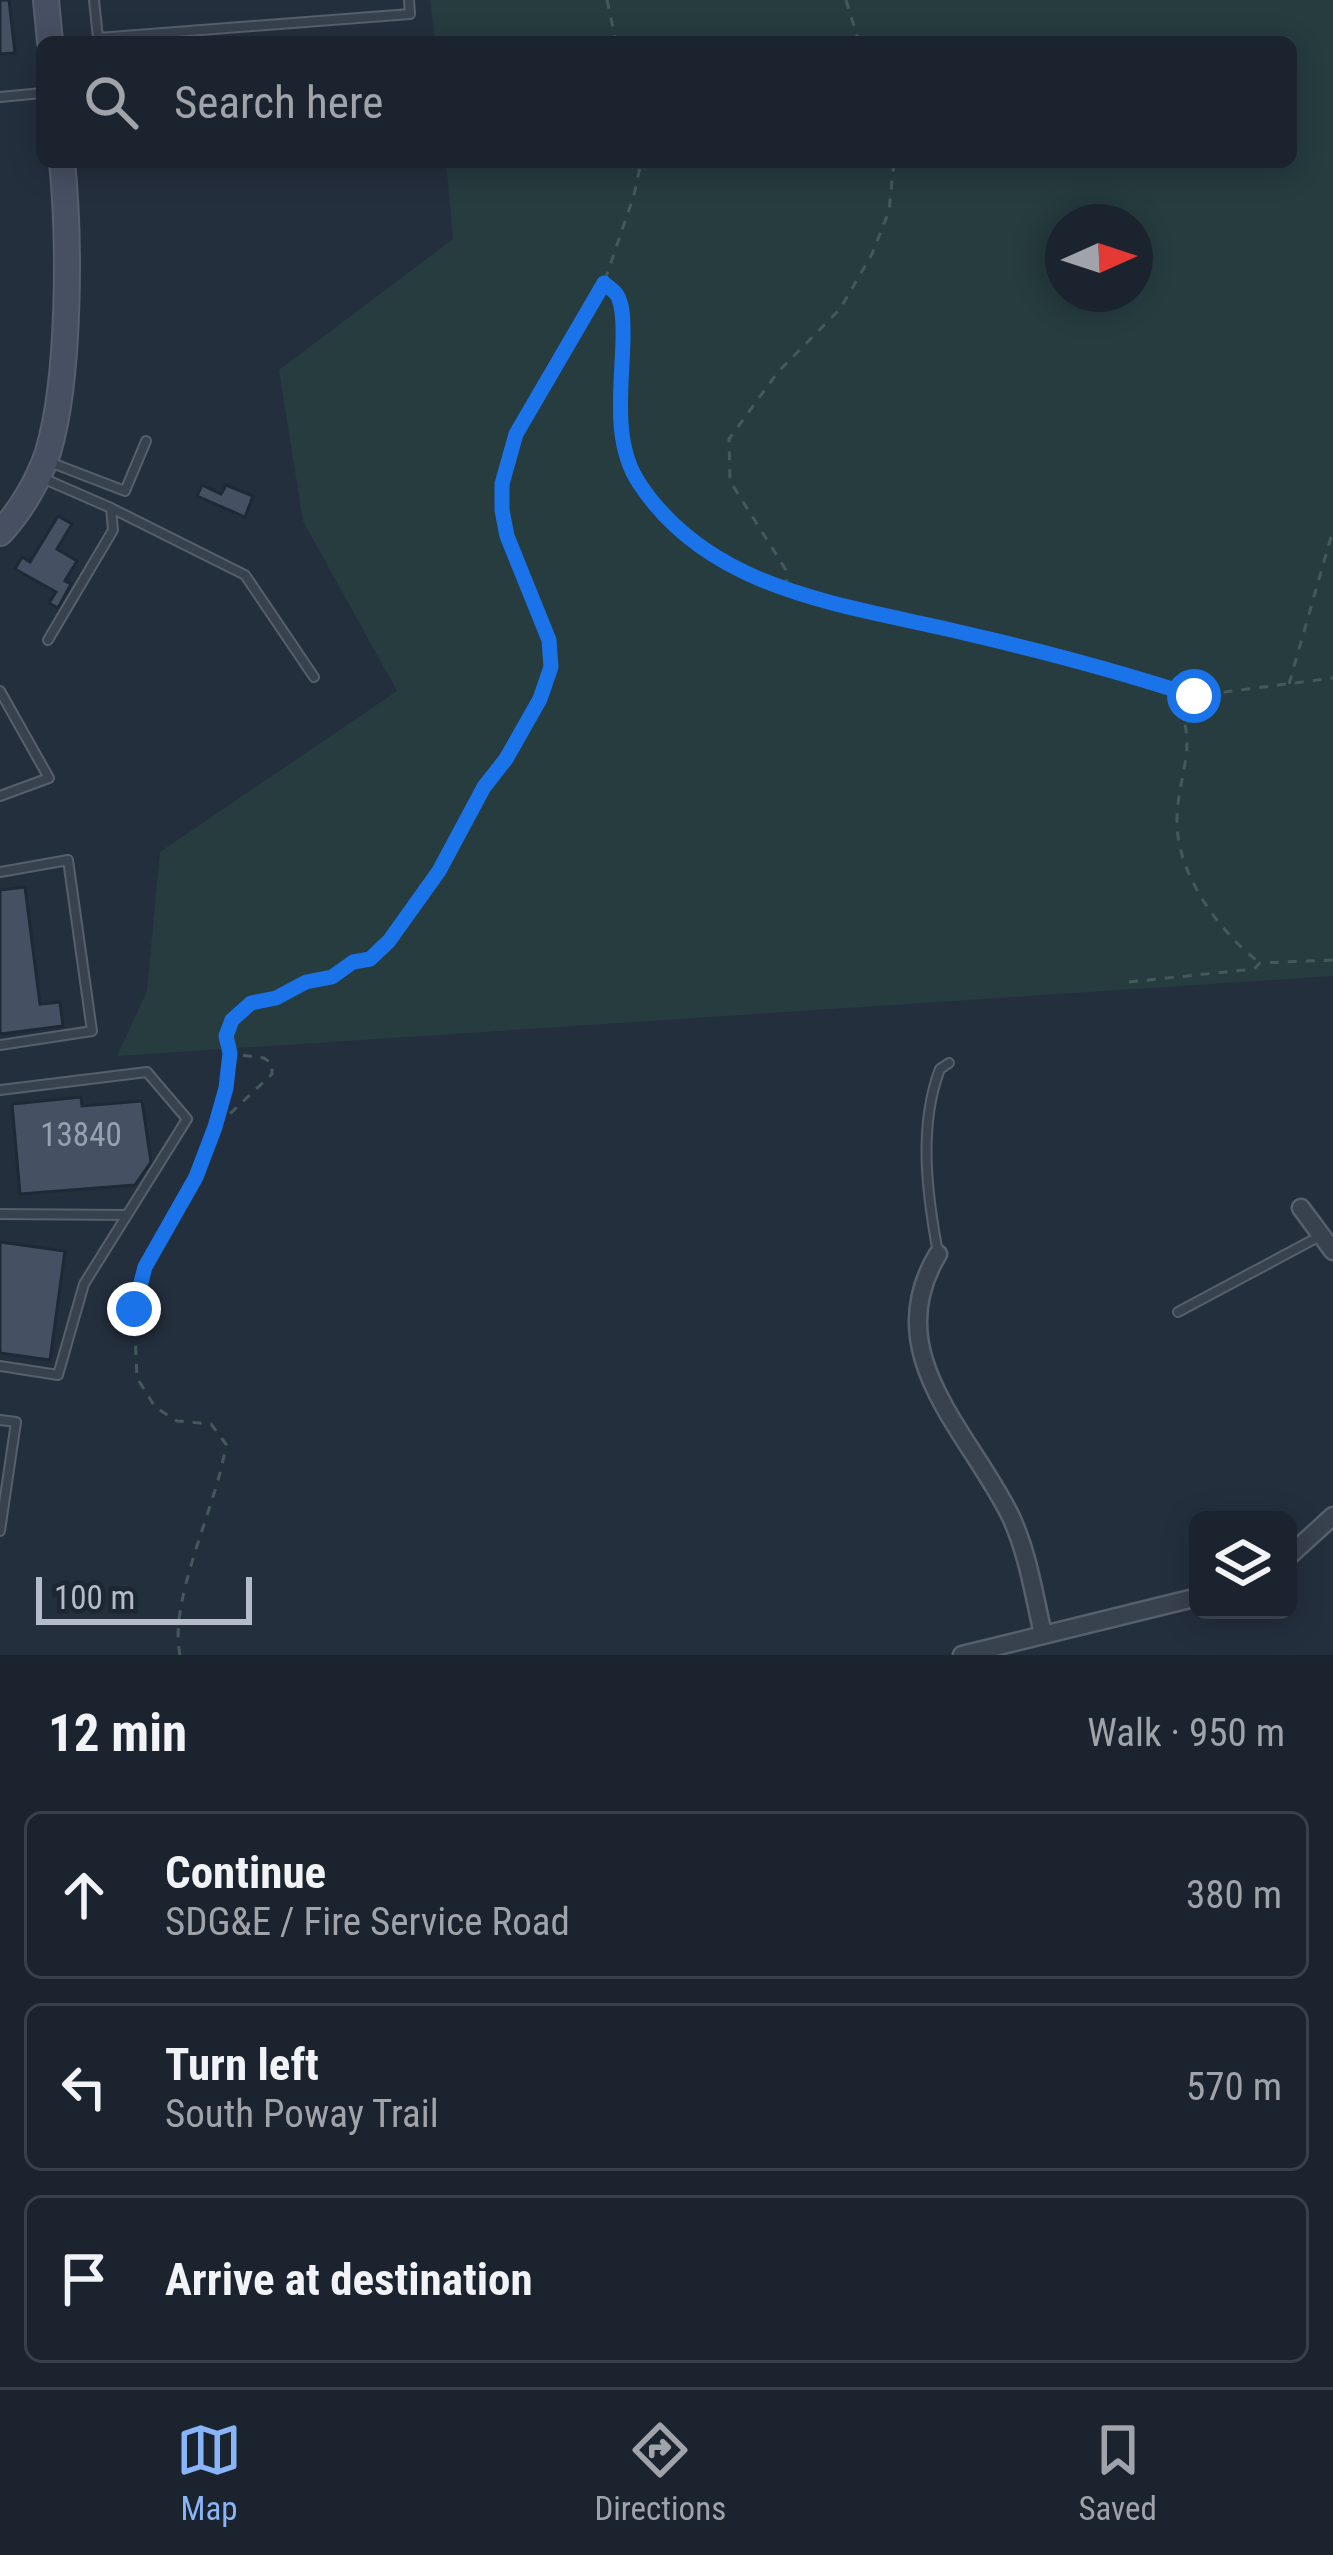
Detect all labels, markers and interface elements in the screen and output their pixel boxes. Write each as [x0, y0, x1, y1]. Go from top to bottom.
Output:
search box [36, 36, 1297, 168]
icon: search [78, 69, 144, 135]
text: Search here [174, 76, 383, 129]
north arrow [1045, 204, 1153, 312]
route start [1167, 669, 1221, 723]
house number: 13840 [40, 1115, 122, 1154]
route end [107, 1282, 161, 1336]
map controls [1189, 1511, 1297, 1619]
button: layers [1189, 1511, 1297, 1619]
scale bar [36, 1571, 252, 1624]
text: 100 m [54, 1578, 135, 1617]
text: 12 min [48, 1704, 187, 1763]
text: Walk · 950 m [1087, 1710, 1285, 1756]
text: Continue [165, 1846, 326, 1899]
icon: ahead [51, 1862, 117, 1928]
text: 380 m [1186, 1872, 1282, 1918]
text: SDG&E / Fire Service Road [165, 1899, 570, 1945]
text: Turn left [165, 2038, 319, 2091]
icon: left [51, 2054, 117, 2120]
text: 570 m [1186, 2064, 1282, 2110]
text: South Poway Trail [165, 2091, 439, 2137]
icon: arrive [51, 2246, 117, 2312]
text: Arrive at destination [165, 2253, 533, 2306]
tab: Map [176, 2417, 242, 2528]
tab: Directions [594, 2417, 726, 2528]
tab: Saved [1078, 2417, 1157, 2528]

